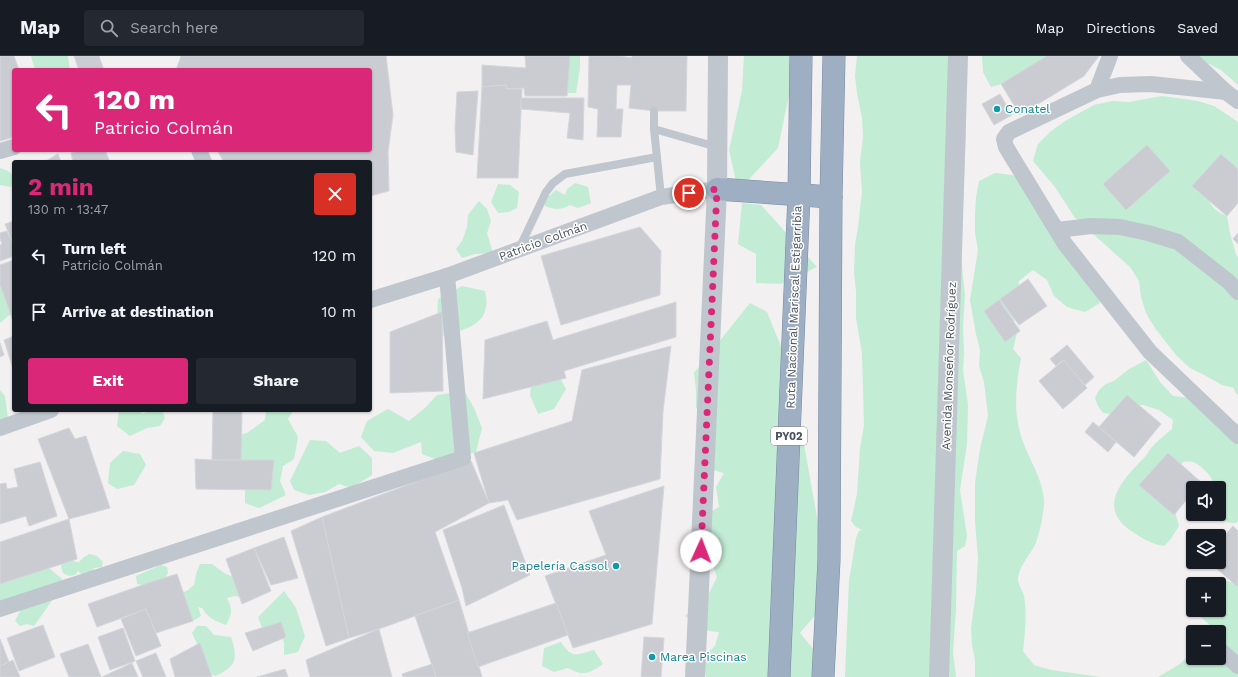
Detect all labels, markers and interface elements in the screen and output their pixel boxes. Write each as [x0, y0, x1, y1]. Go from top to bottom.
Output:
search box [84, 10, 364, 46]
text: Map [20, 16, 60, 39]
icon: search [98, 17, 120, 39]
text: Search here [130, 19, 218, 37]
text: Map [1036, 20, 1064, 36]
text: Directions [1086, 20, 1155, 36]
text: Saved [1177, 20, 1218, 36]
text: 120 m [94, 83, 175, 116]
icon: left [28, 84, 80, 136]
place label: Conatel [1005, 102, 1050, 116]
marker: Conatel [992, 104, 1002, 114]
text: Patricio Colmán [94, 117, 233, 138]
text: 2 min [28, 173, 94, 201]
button: close [314, 173, 356, 215]
pin [672, 176, 706, 210]
icon: arrive [678, 182, 700, 204]
text: 130 m · 13:47 [28, 202, 108, 217]
street label: Ruta Nacional Mariscal Estigarribia [783, 205, 805, 409]
street label: Patricio Colmán [497, 219, 589, 263]
text: Turn left [62, 240, 126, 258]
icon: left [28, 245, 50, 267]
text: 120 m [313, 247, 356, 265]
text: Patricio Colmán [62, 258, 163, 273]
street label: Avenida Monseñor Rodríguez [939, 282, 959, 450]
icon: arrive [28, 301, 50, 323]
text: Arrive at destination [62, 303, 214, 321]
text: 10 m [321, 303, 356, 321]
button: Exit [28, 358, 188, 404]
button: Share [196, 358, 356, 404]
road number: PY02 [771, 427, 807, 445]
map controls [1186, 481, 1226, 665]
button: sound [1186, 481, 1226, 521]
button: layers [1186, 529, 1226, 569]
position arrow [680, 530, 722, 572]
place label: Papelería Cassol [512, 559, 608, 573]
marker: Papelería Cassol [611, 561, 621, 571]
button: + [1186, 577, 1226, 617]
button: − [1186, 625, 1226, 665]
place label: Marea Piscinas [660, 650, 747, 664]
marker: Marea Piscinas [647, 652, 657, 662]

